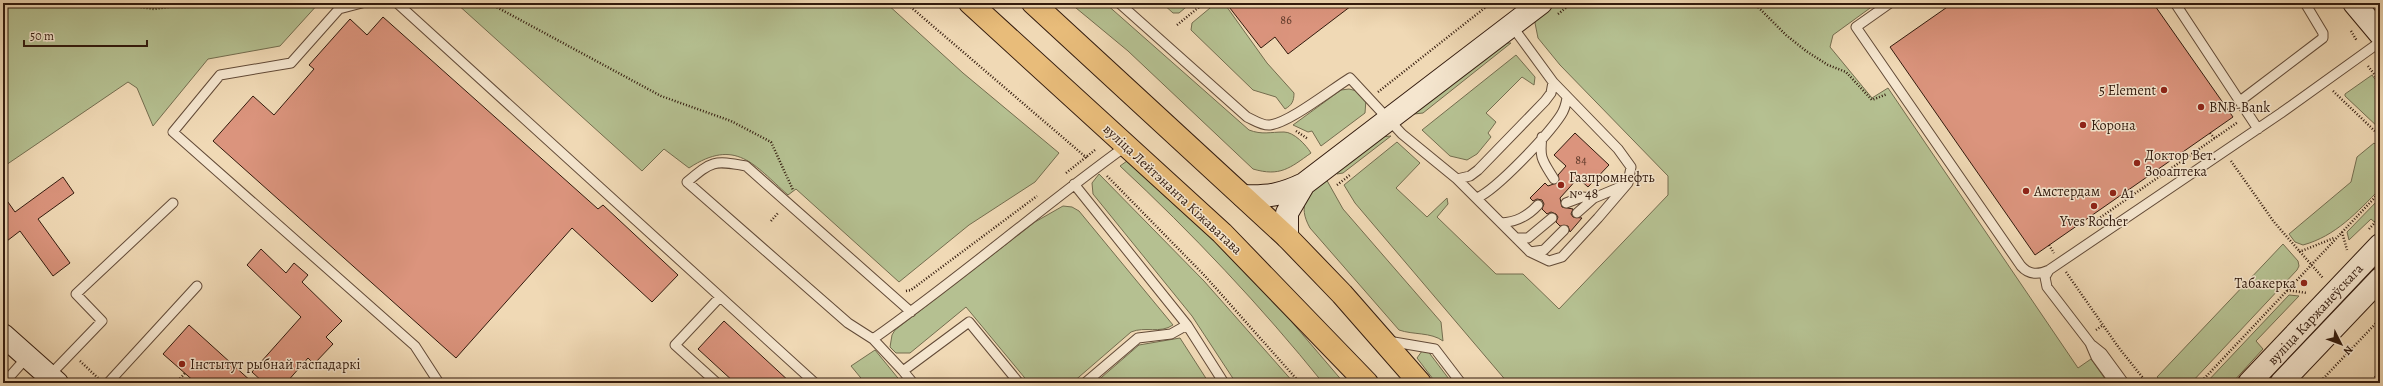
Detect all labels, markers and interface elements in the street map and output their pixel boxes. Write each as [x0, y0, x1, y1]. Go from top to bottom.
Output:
house number: 86 [1280, 12, 1292, 28]
scale bar [24, 22, 147, 48]
text: 50 m [30, 28, 54, 44]
place label: 5 Element [2099, 81, 2156, 100]
marker: 5 Element [2159, 85, 2169, 95]
place label: BNB-Bank [2209, 98, 2270, 117]
marker: BNB-Bank [2196, 102, 2206, 112]
place label: Корона [2091, 116, 2136, 135]
street label: вуліца Лейтэнанта Кіжаватава [1099, 120, 1247, 259]
marker: Корона [2078, 120, 2088, 130]
place label: Доктор Вет. Зооаптека [2145, 146, 2217, 181]
house number: 84 [1575, 152, 1587, 168]
marker: Доктор Вет. Зооаптека [2132, 158, 2142, 168]
place label: Газпромнефть № 48 [1569, 168, 1655, 203]
marker: Газпромнефть № 48 [1556, 180, 1566, 190]
place label: Амстердам [2033, 182, 2100, 201]
place label: A1 [2120, 184, 2134, 203]
marker: Амстердам [2021, 186, 2031, 196]
marker: A1 [2108, 188, 2118, 198]
marker: Yves Rocher [2089, 201, 2099, 211]
place label: Yves Rocher [2059, 212, 2129, 231]
street label: вуліца Каржанеўскага [2263, 259, 2368, 369]
place label: Табакерка [2235, 274, 2297, 293]
marker: Табакерка [2299, 278, 2309, 288]
north arrow [2321, 324, 2361, 364]
text: N [2340, 342, 2356, 358]
place label: Інстытут рыбнай гаспадаркі [190, 355, 361, 374]
marker: Інстытут рыбнай гаспадаркі [177, 359, 187, 369]

